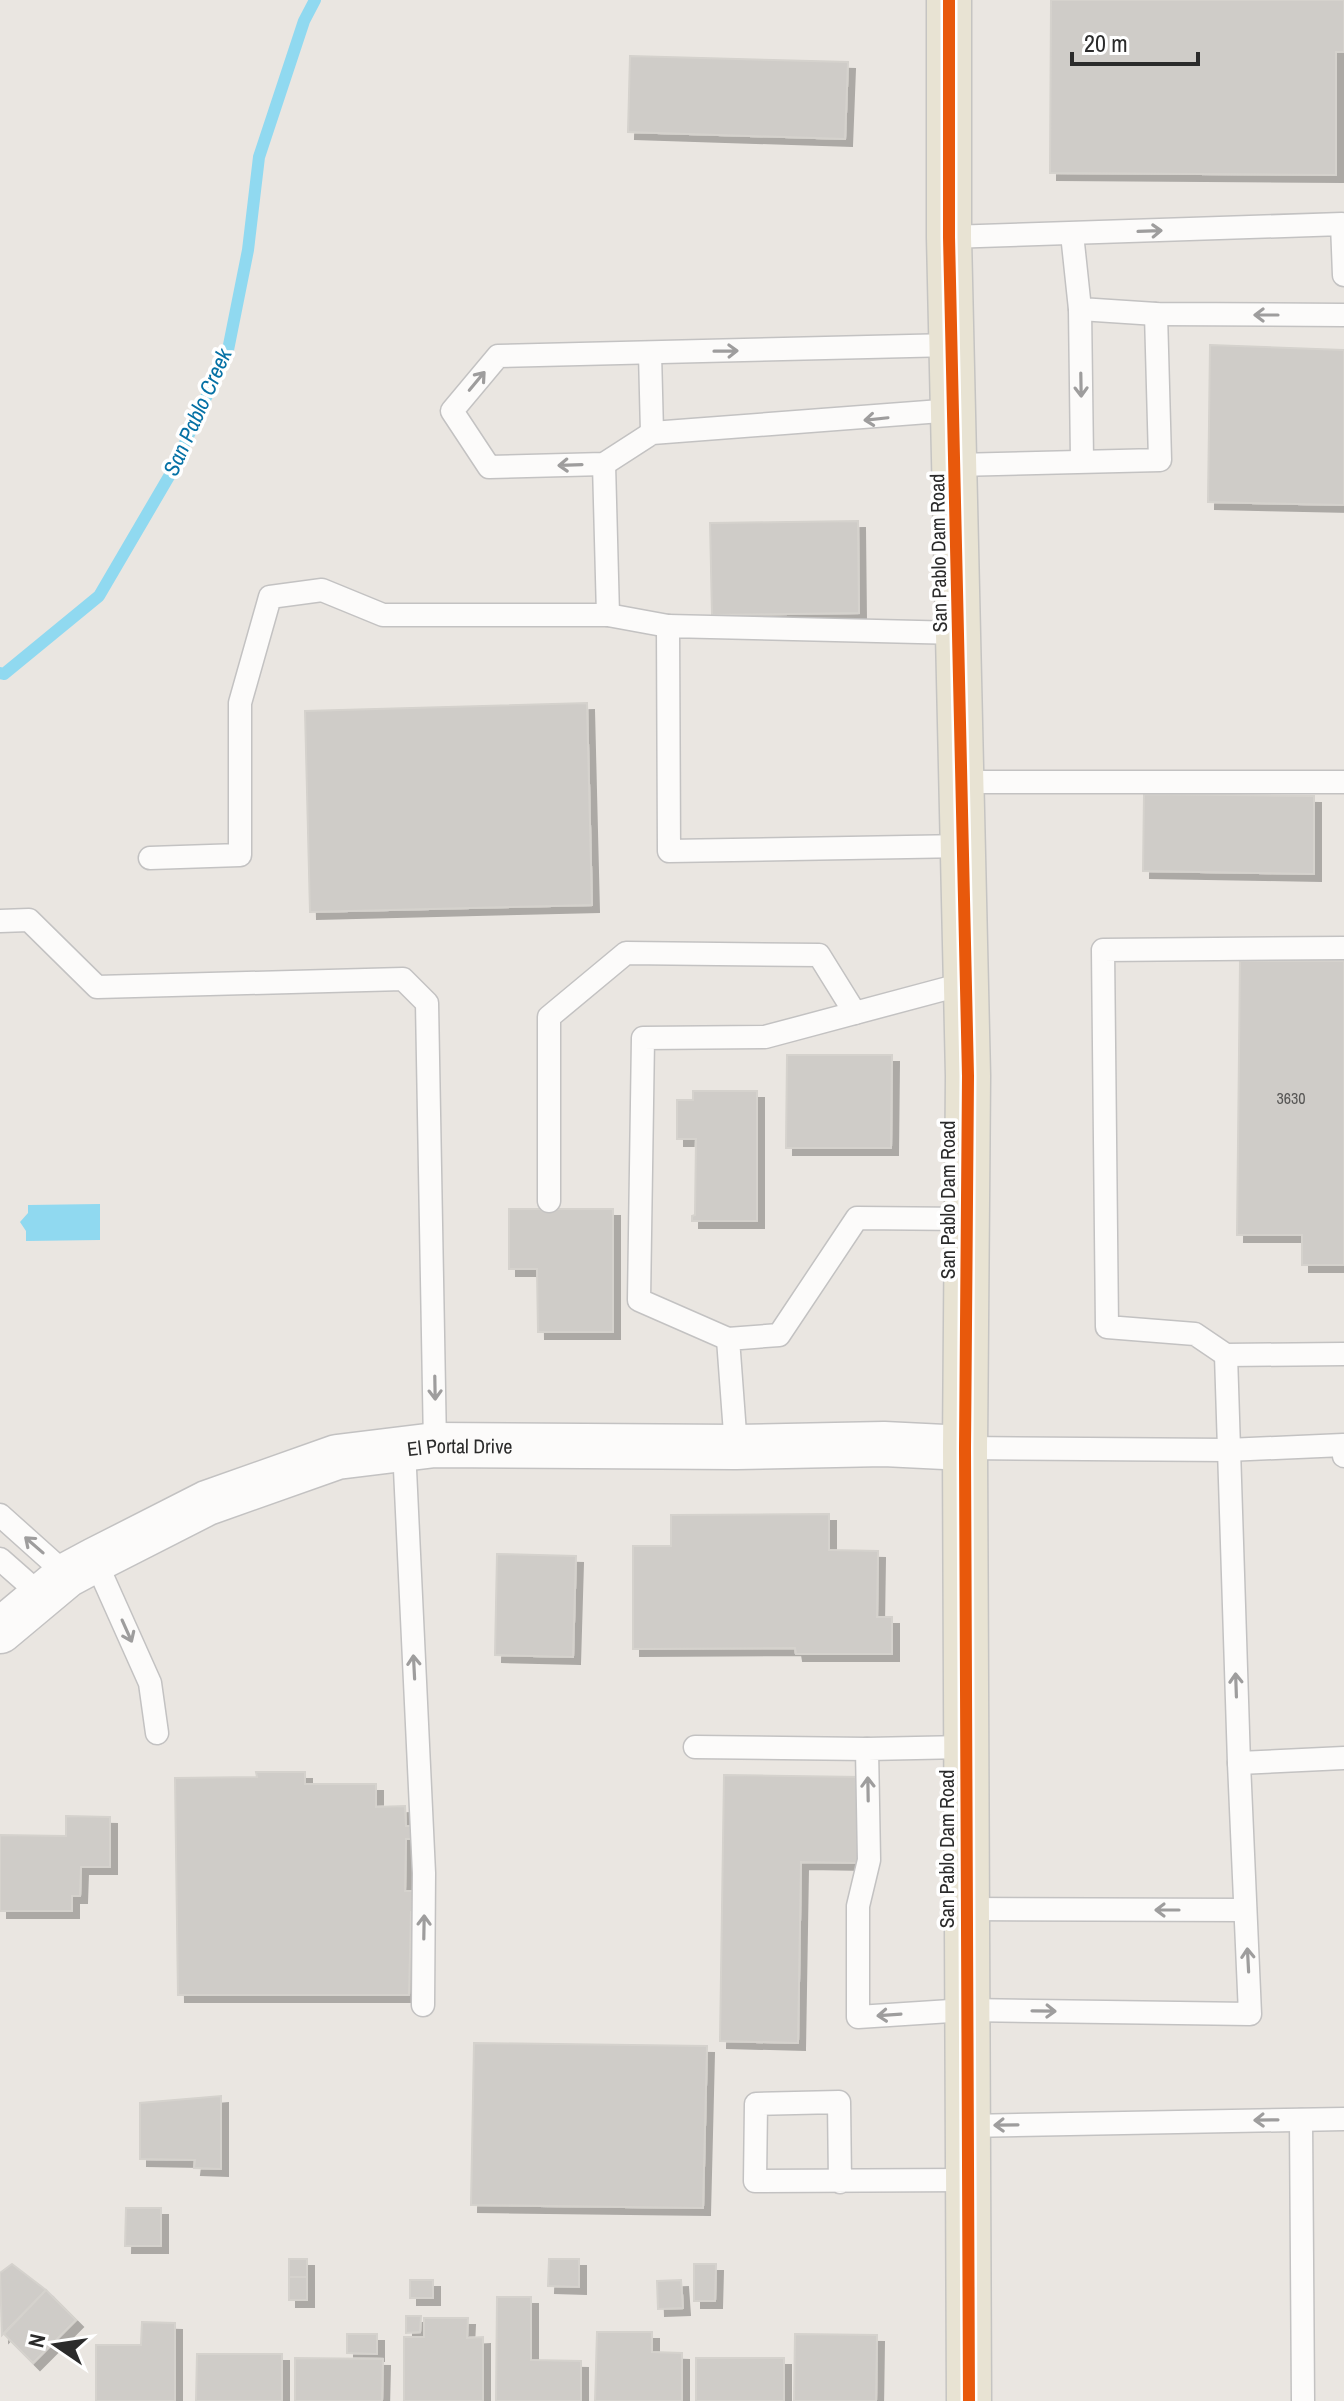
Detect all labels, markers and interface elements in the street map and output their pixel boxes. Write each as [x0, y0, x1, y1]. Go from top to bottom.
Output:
scale bar [1072, 16, 1198, 66]
text: 20 m [1084, 27, 1128, 59]
one-way arrow [1136, 224, 1163, 239]
one-way arrow [1253, 307, 1280, 322]
water label: San Pablo Creek [156, 343, 239, 480]
one-way arrow [712, 343, 739, 359]
one-way arrow [1073, 371, 1089, 398]
one-way arrow [468, 372, 486, 392]
one-way arrow [863, 411, 890, 426]
one-way arrow [557, 457, 584, 472]
street label: San Pablo Dam Road [923, 473, 953, 633]
house number: 3630 [1276, 1087, 1306, 1109]
street label: San Pablo Dam Road [934, 1121, 961, 1279]
one-way arrow [427, 1374, 443, 1401]
street label: El Portal Drive [405, 1431, 513, 1462]
one-way arrow [24, 1536, 44, 1554]
one-way arrow [120, 1619, 135, 1643]
one-way arrow [407, 1654, 422, 1681]
one-way arrow [1229, 1672, 1244, 1699]
street label: San Pablo Dam Road [933, 1770, 960, 1928]
one-way arrow [860, 1776, 876, 1803]
one-way arrow [1154, 1902, 1181, 1918]
one-way arrow [416, 1914, 431, 1941]
one-way arrow [1240, 1947, 1255, 1973]
one-way arrow [1030, 2003, 1057, 2019]
one-way arrow [876, 2008, 903, 2023]
one-way arrow [1253, 2113, 1280, 2128]
one-way arrow [993, 2118, 1020, 2133]
north arrow [16, 2305, 96, 2385]
text: N [20, 2331, 53, 2350]

